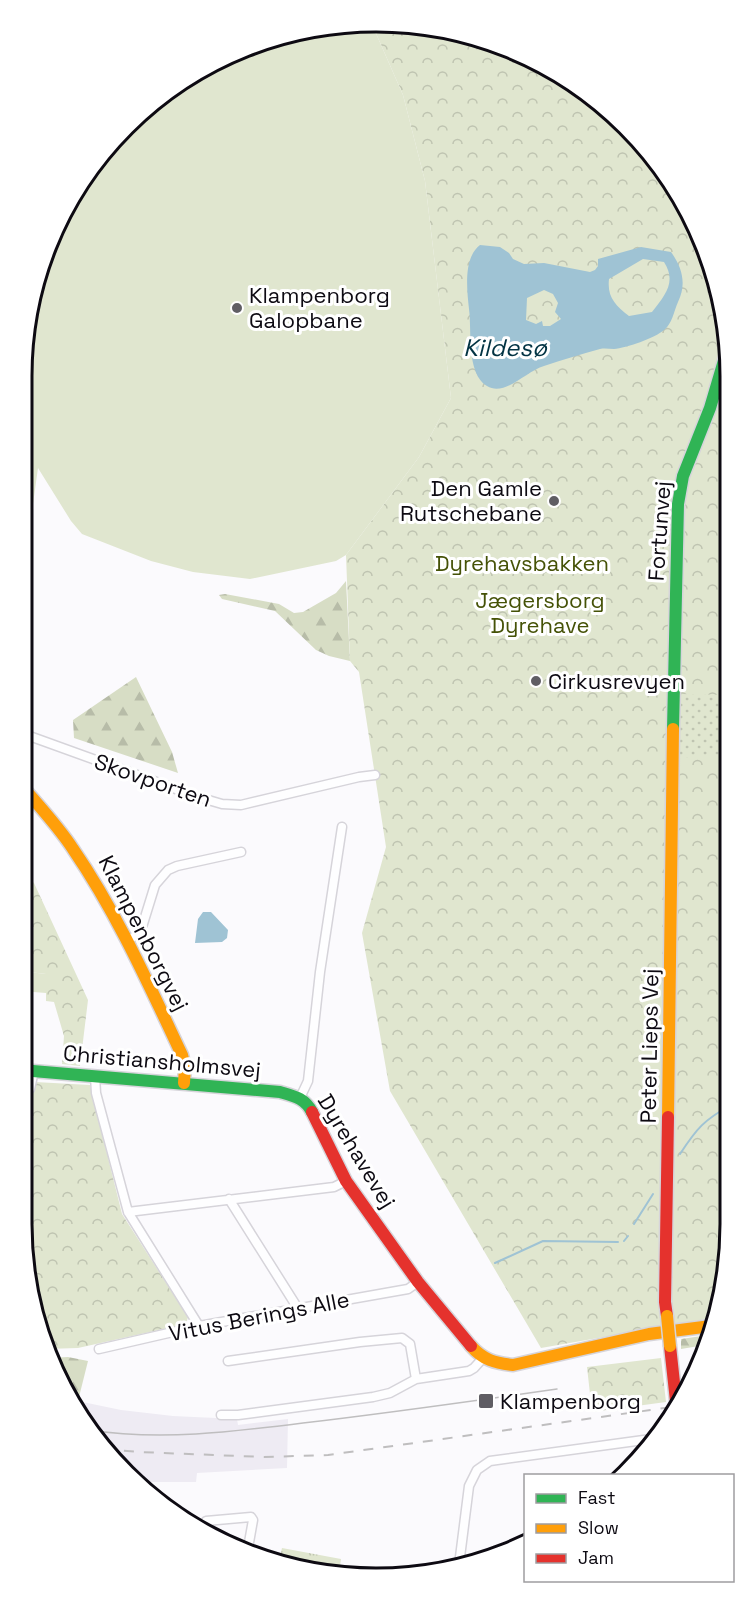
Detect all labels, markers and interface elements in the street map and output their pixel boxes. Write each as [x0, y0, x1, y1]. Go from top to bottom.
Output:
place label: Klampenborg Galopbane [249, 281, 390, 334]
marker: Klampenborg Galopbane [230, 301, 244, 315]
water label: Kildesø [463, 332, 548, 363]
place label: Den Gamle Rutschebane [400, 474, 542, 527]
street label: Fortunvej [642, 480, 676, 582]
marker: Den Gamle Rutschebane [547, 494, 561, 508]
park label: Dyrehavsbakken [435, 549, 609, 577]
park label: Jægersborg Dyrehave [475, 586, 605, 639]
place label: Cirkusrevyen [548, 667, 685, 695]
marker: Cirkusrevyen [529, 674, 543, 688]
street label: Skovporten [91, 747, 215, 813]
street label: Klampenborgvej [93, 851, 195, 1015]
street label: Peter Lieps Vej [634, 968, 664, 1124]
street label: Christiansholmsvej [62, 1038, 262, 1084]
street label: Dyrehavevej [312, 1089, 402, 1213]
street label: Vitus Berings Alle [166, 1285, 352, 1347]
place label: Klampenborg [500, 1387, 641, 1415]
marker: Klampenborg [477, 1392, 495, 1410]
legend [524, 1474, 734, 1582]
text: Fast [578, 1486, 615, 1509]
text: Slow [578, 1516, 619, 1539]
text: Jam [578, 1546, 614, 1569]

